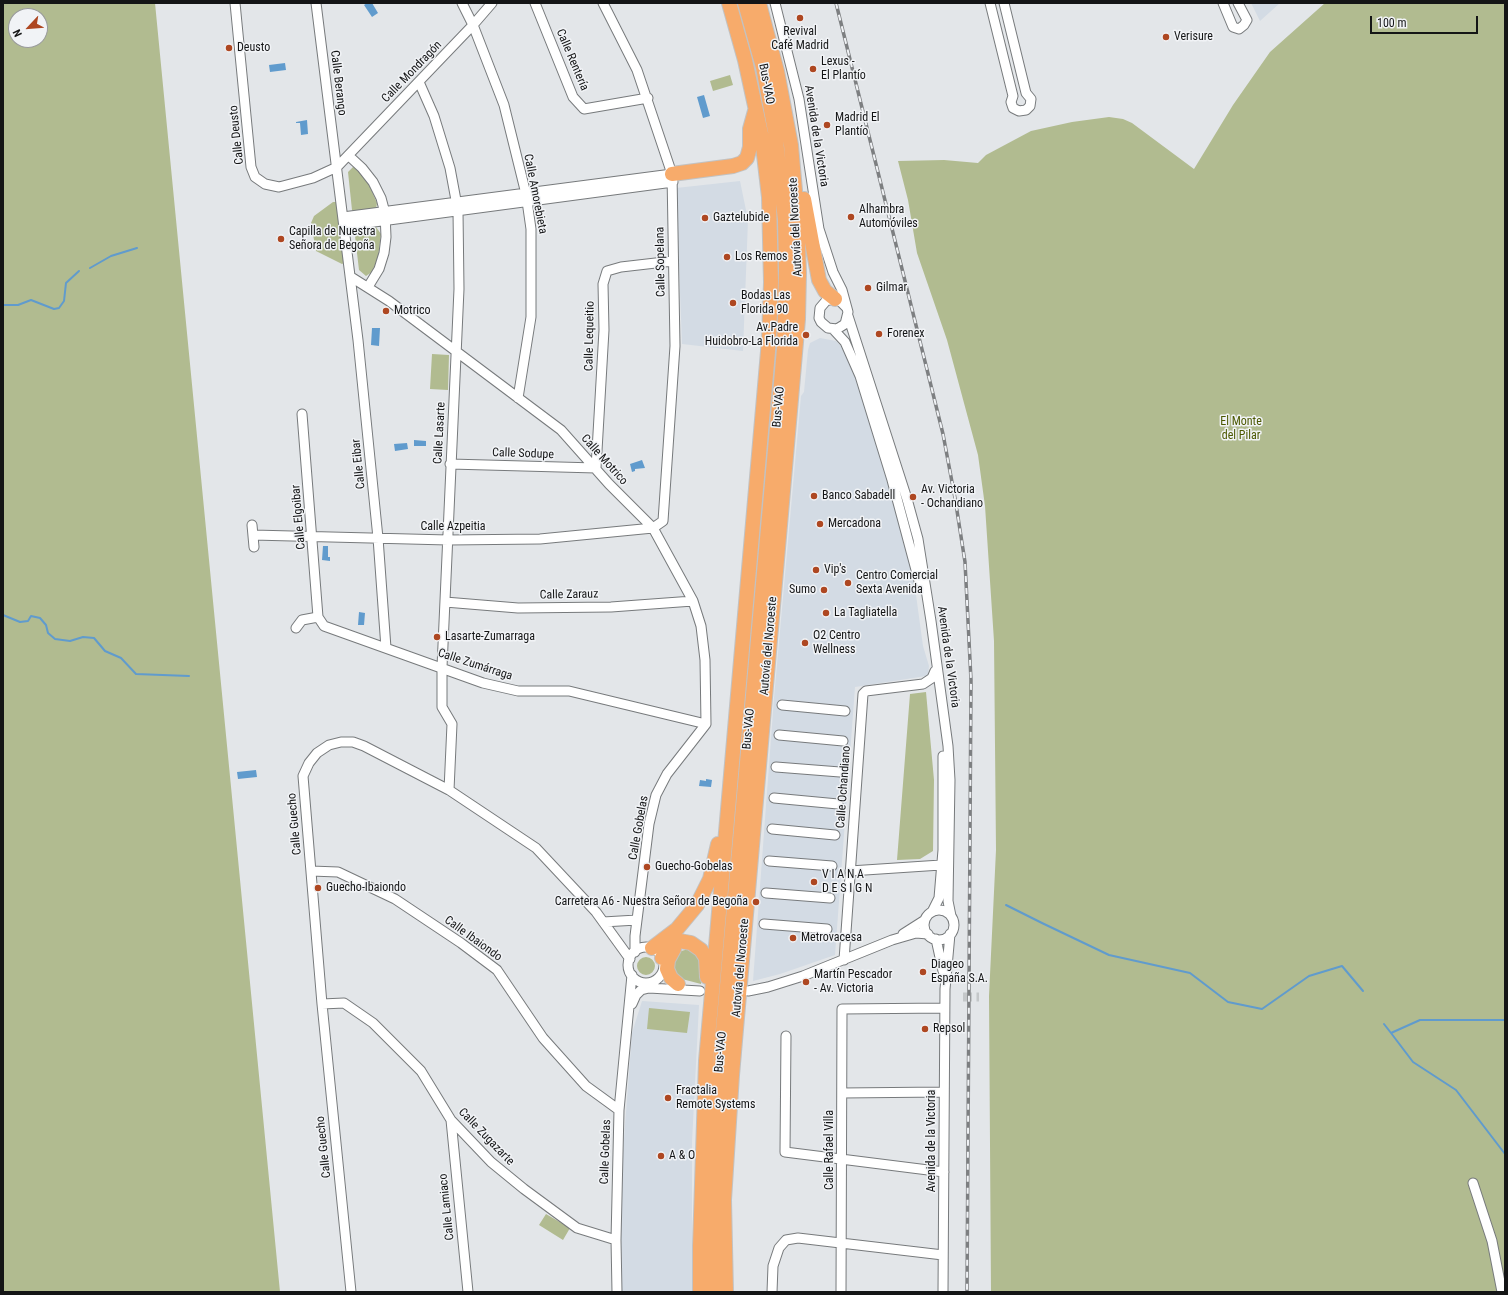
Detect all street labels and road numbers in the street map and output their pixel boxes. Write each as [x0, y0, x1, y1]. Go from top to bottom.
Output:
street label: Calle Rentería [553, 27, 591, 93]
street label: Calle Mondragón [379, 38, 445, 106]
street label: Calle Berango [327, 50, 349, 116]
street label: Bus-VAO [755, 62, 777, 106]
street label: Avenida de la Victoria [801, 84, 831, 188]
street label: Calle Deusto [227, 105, 247, 165]
street label: Calle Amorebieta [520, 153, 550, 235]
street label: Autovía del Noroeste [786, 177, 806, 277]
street label: Calle Sopelana [653, 227, 669, 297]
street label: Calle Lequeitio [582, 301, 598, 371]
street label: Bus-VAO [770, 386, 788, 428]
street label: Calle Lasarte [431, 402, 449, 464]
street label: Calle Motrico [578, 432, 630, 488]
street label: Calle Eibar [349, 438, 369, 490]
street label: Calle Sodupe [492, 446, 554, 462]
street label: Calle Elgoibar [289, 484, 309, 550]
street label: Calle Azpeitia [420, 520, 486, 534]
street label: Calle Zarauz [540, 587, 598, 603]
street label: Autovía del Noroeste [758, 596, 780, 696]
street label: Avenida de la Victoria [934, 605, 962, 709]
street label: Calle Zumárraga [436, 646, 514, 684]
street label: Bus-VAO [740, 708, 758, 750]
street label: Calle Ochandiano [834, 745, 854, 829]
street label: Calle Guecho [285, 792, 305, 856]
street label: Calle Gobelas [626, 795, 652, 861]
street label: Calle Ibaiondo [441, 913, 505, 965]
street label: Autovía del Noroeste [730, 918, 752, 1018]
street label: Bus-VAO [712, 1031, 730, 1073]
street label: Avenida de la Victoria [925, 1090, 939, 1192]
street label: Calle Zugazarte [455, 1105, 517, 1169]
street label: Calle Rafael Villa [823, 1110, 837, 1190]
street label: Calle Guecho [314, 1115, 334, 1179]
street label: Calle Gobelas [598, 1119, 614, 1185]
street label: Calle Lamiaco [436, 1173, 458, 1241]

